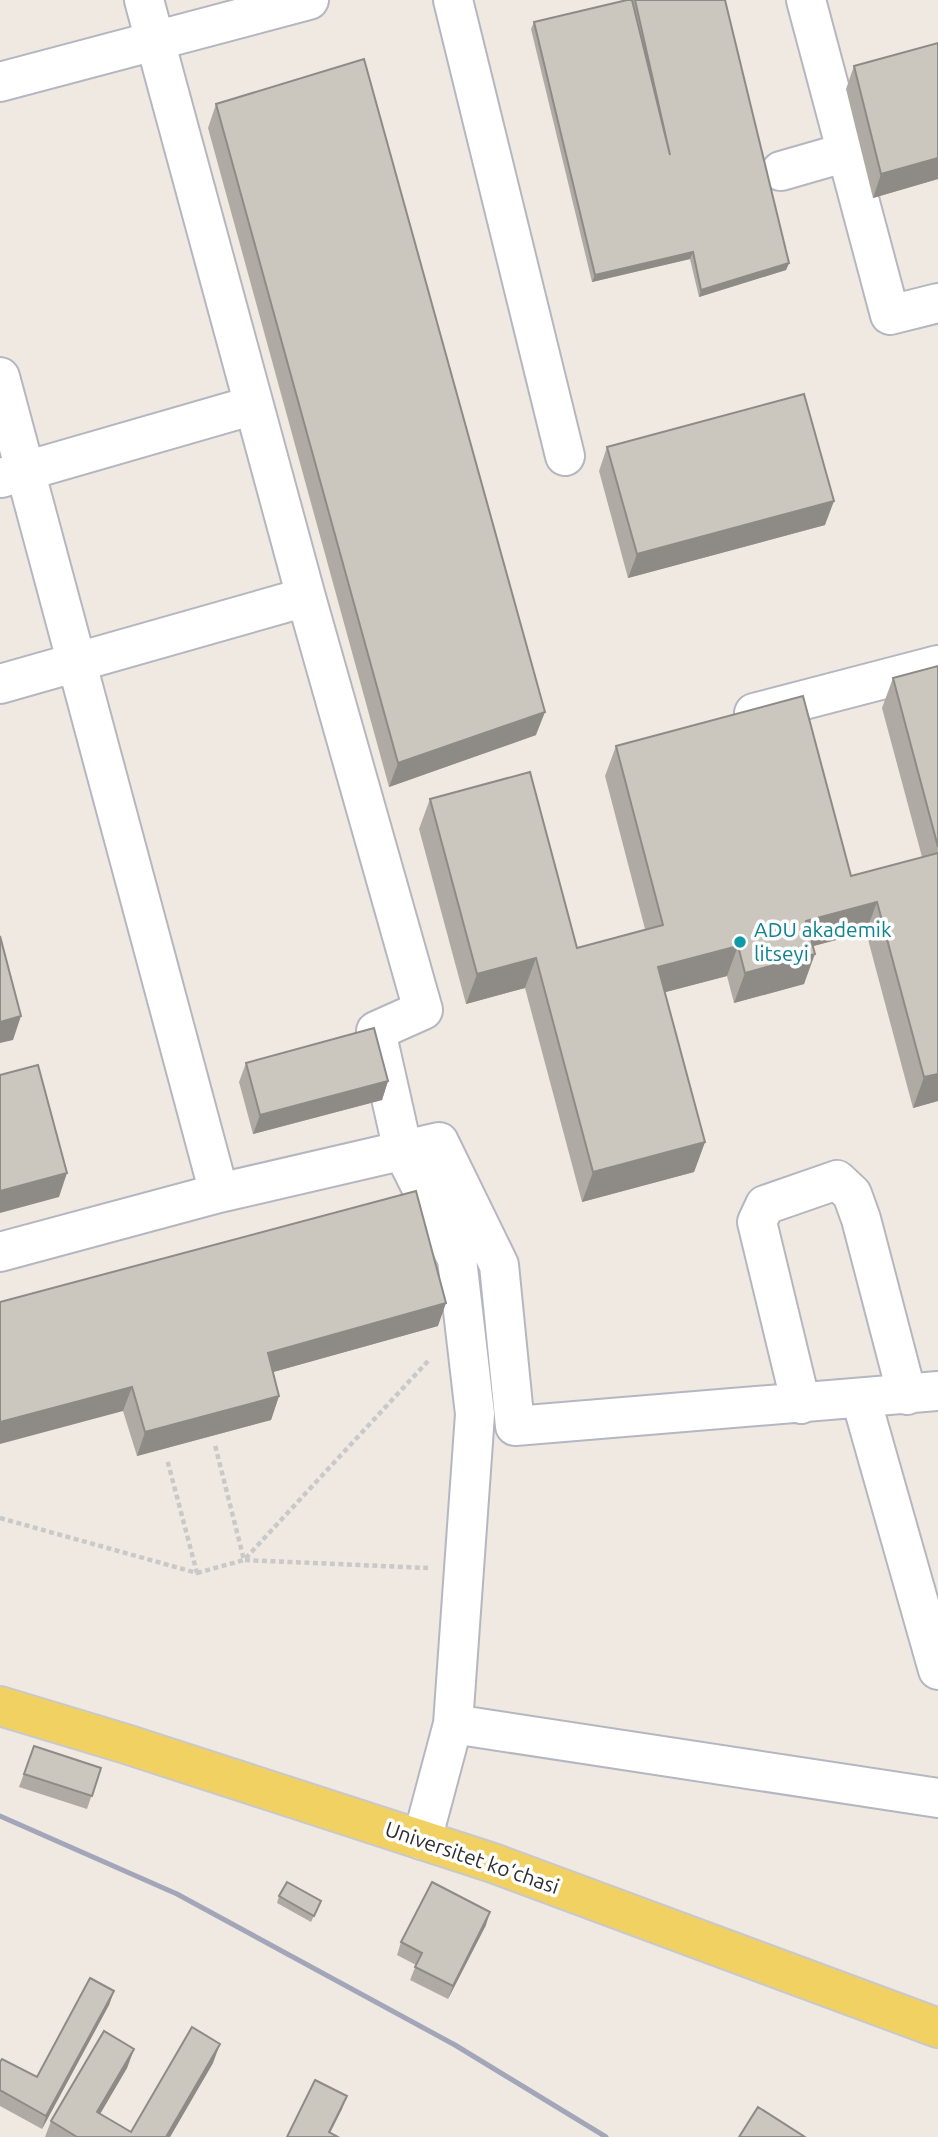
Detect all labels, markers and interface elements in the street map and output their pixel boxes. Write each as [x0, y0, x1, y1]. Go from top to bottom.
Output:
place label: ADU akademik litseyi [754, 917, 892, 965]
marker: ADU akademik litseyi [732, 934, 748, 950]
street label: Universitet kо‘chasi [382, 1816, 562, 1898]

